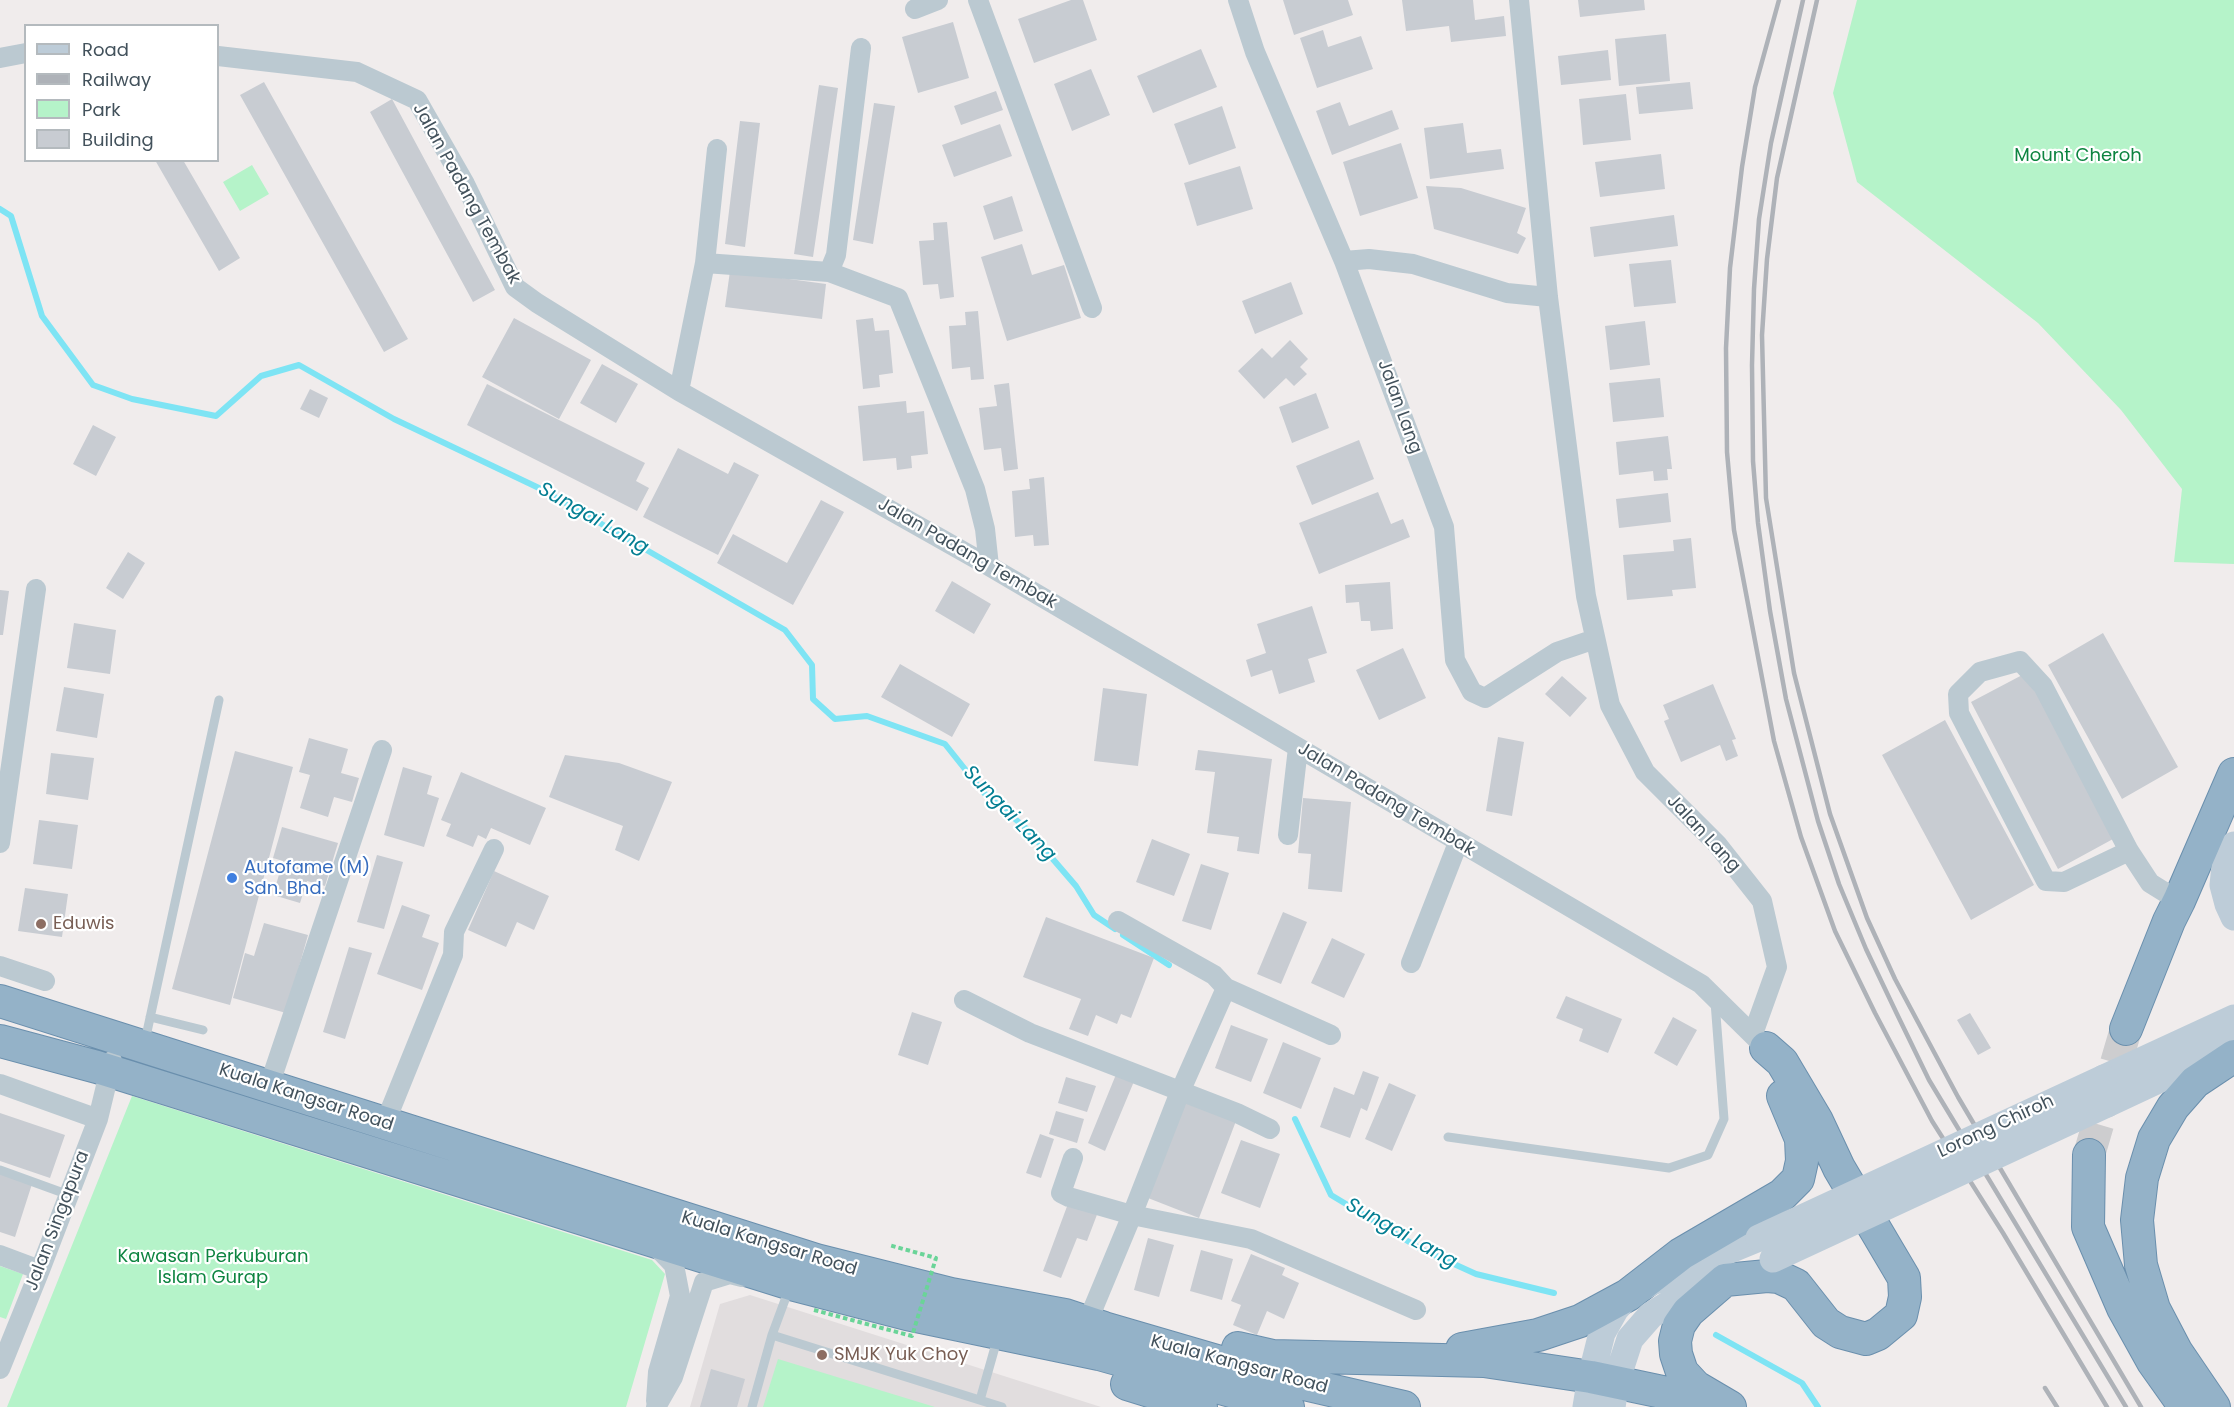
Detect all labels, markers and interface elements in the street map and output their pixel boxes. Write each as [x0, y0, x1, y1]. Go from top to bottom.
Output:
legend [24, 24, 219, 162]
text: Road [82, 37, 129, 62]
text: Railway [82, 67, 151, 92]
text: Park [82, 97, 121, 122]
street label: Jalan Padang Tembak [407, 100, 525, 288]
text: Building [82, 127, 154, 152]
park label: Mount Cheroh [2014, 145, 2142, 167]
street label: Jalan Lang [1372, 357, 1426, 457]
water label: Sungai Lang [533, 478, 653, 560]
street label: Jalan Padang Tembak [874, 494, 1060, 614]
street label: Jalan Padang Tembak [1293, 738, 1479, 862]
water label: Sungai Lang [957, 761, 1061, 867]
street label: Jalan Lang [1662, 791, 1744, 877]
place label: Autofame (M) Sdn. Bhd. [244, 857, 370, 900]
marker: Autofame (M) Sdn. Bhd. [225, 871, 239, 885]
place label: Eduwis [53, 913, 115, 935]
marker: Eduwis [34, 917, 48, 931]
street label: Kuala Kangsar Road [216, 1060, 396, 1136]
street label: Lorong Chiroh [1935, 1091, 2057, 1163]
street label: Jalan Singapura [21, 1148, 95, 1294]
water label: Sungai Lang [1341, 1194, 1461, 1274]
street label: Kuala Kangsar Road [679, 1207, 859, 1281]
park label: Kawasan Perkuburan Islam Gurap [118, 1246, 308, 1288]
street label: Kuala Kangsar Road [1148, 1331, 1330, 1399]
place label: SMJK Yuk Choy [834, 1344, 968, 1366]
marker: SMJK Yuk Choy [815, 1348, 829, 1362]

